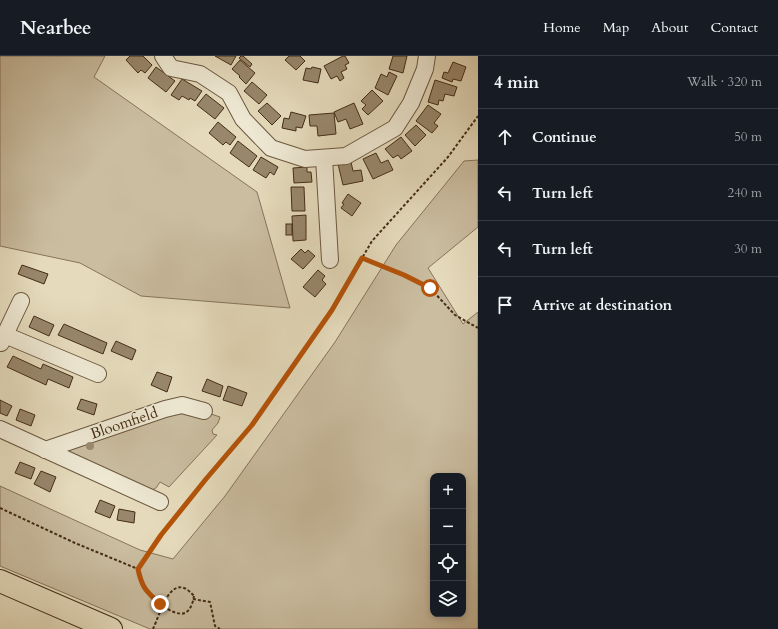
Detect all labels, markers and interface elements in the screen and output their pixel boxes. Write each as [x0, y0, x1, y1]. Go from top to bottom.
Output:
text: Nearbee [20, 15, 91, 41]
text: Home [543, 18, 581, 37]
text: Map [603, 18, 629, 37]
text: About [651, 18, 688, 37]
text: Contact [710, 18, 758, 37]
text: 4 min [494, 71, 539, 94]
text: Walk · 320 m [687, 73, 762, 91]
icon: ahead [494, 126, 516, 148]
text: Continue [532, 127, 597, 147]
text: 50 m [734, 128, 762, 146]
icon: left [494, 182, 516, 204]
text: Turn left [532, 183, 593, 203]
text: 240 m [728, 184, 762, 202]
icon: left [494, 238, 516, 260]
text: Turn left [532, 239, 593, 259]
text: 30 m [734, 240, 762, 258]
route start [421, 279, 439, 297]
icon: arrive [494, 294, 516, 316]
text: Arrive at destination [532, 295, 672, 315]
street label: Bloomfield [88, 402, 160, 444]
map controls [430, 473, 466, 617]
button: + [430, 473, 466, 509]
button: − [430, 509, 466, 545]
button: locate [430, 545, 466, 581]
button: layers [430, 581, 466, 617]
route end [151, 595, 169, 613]

